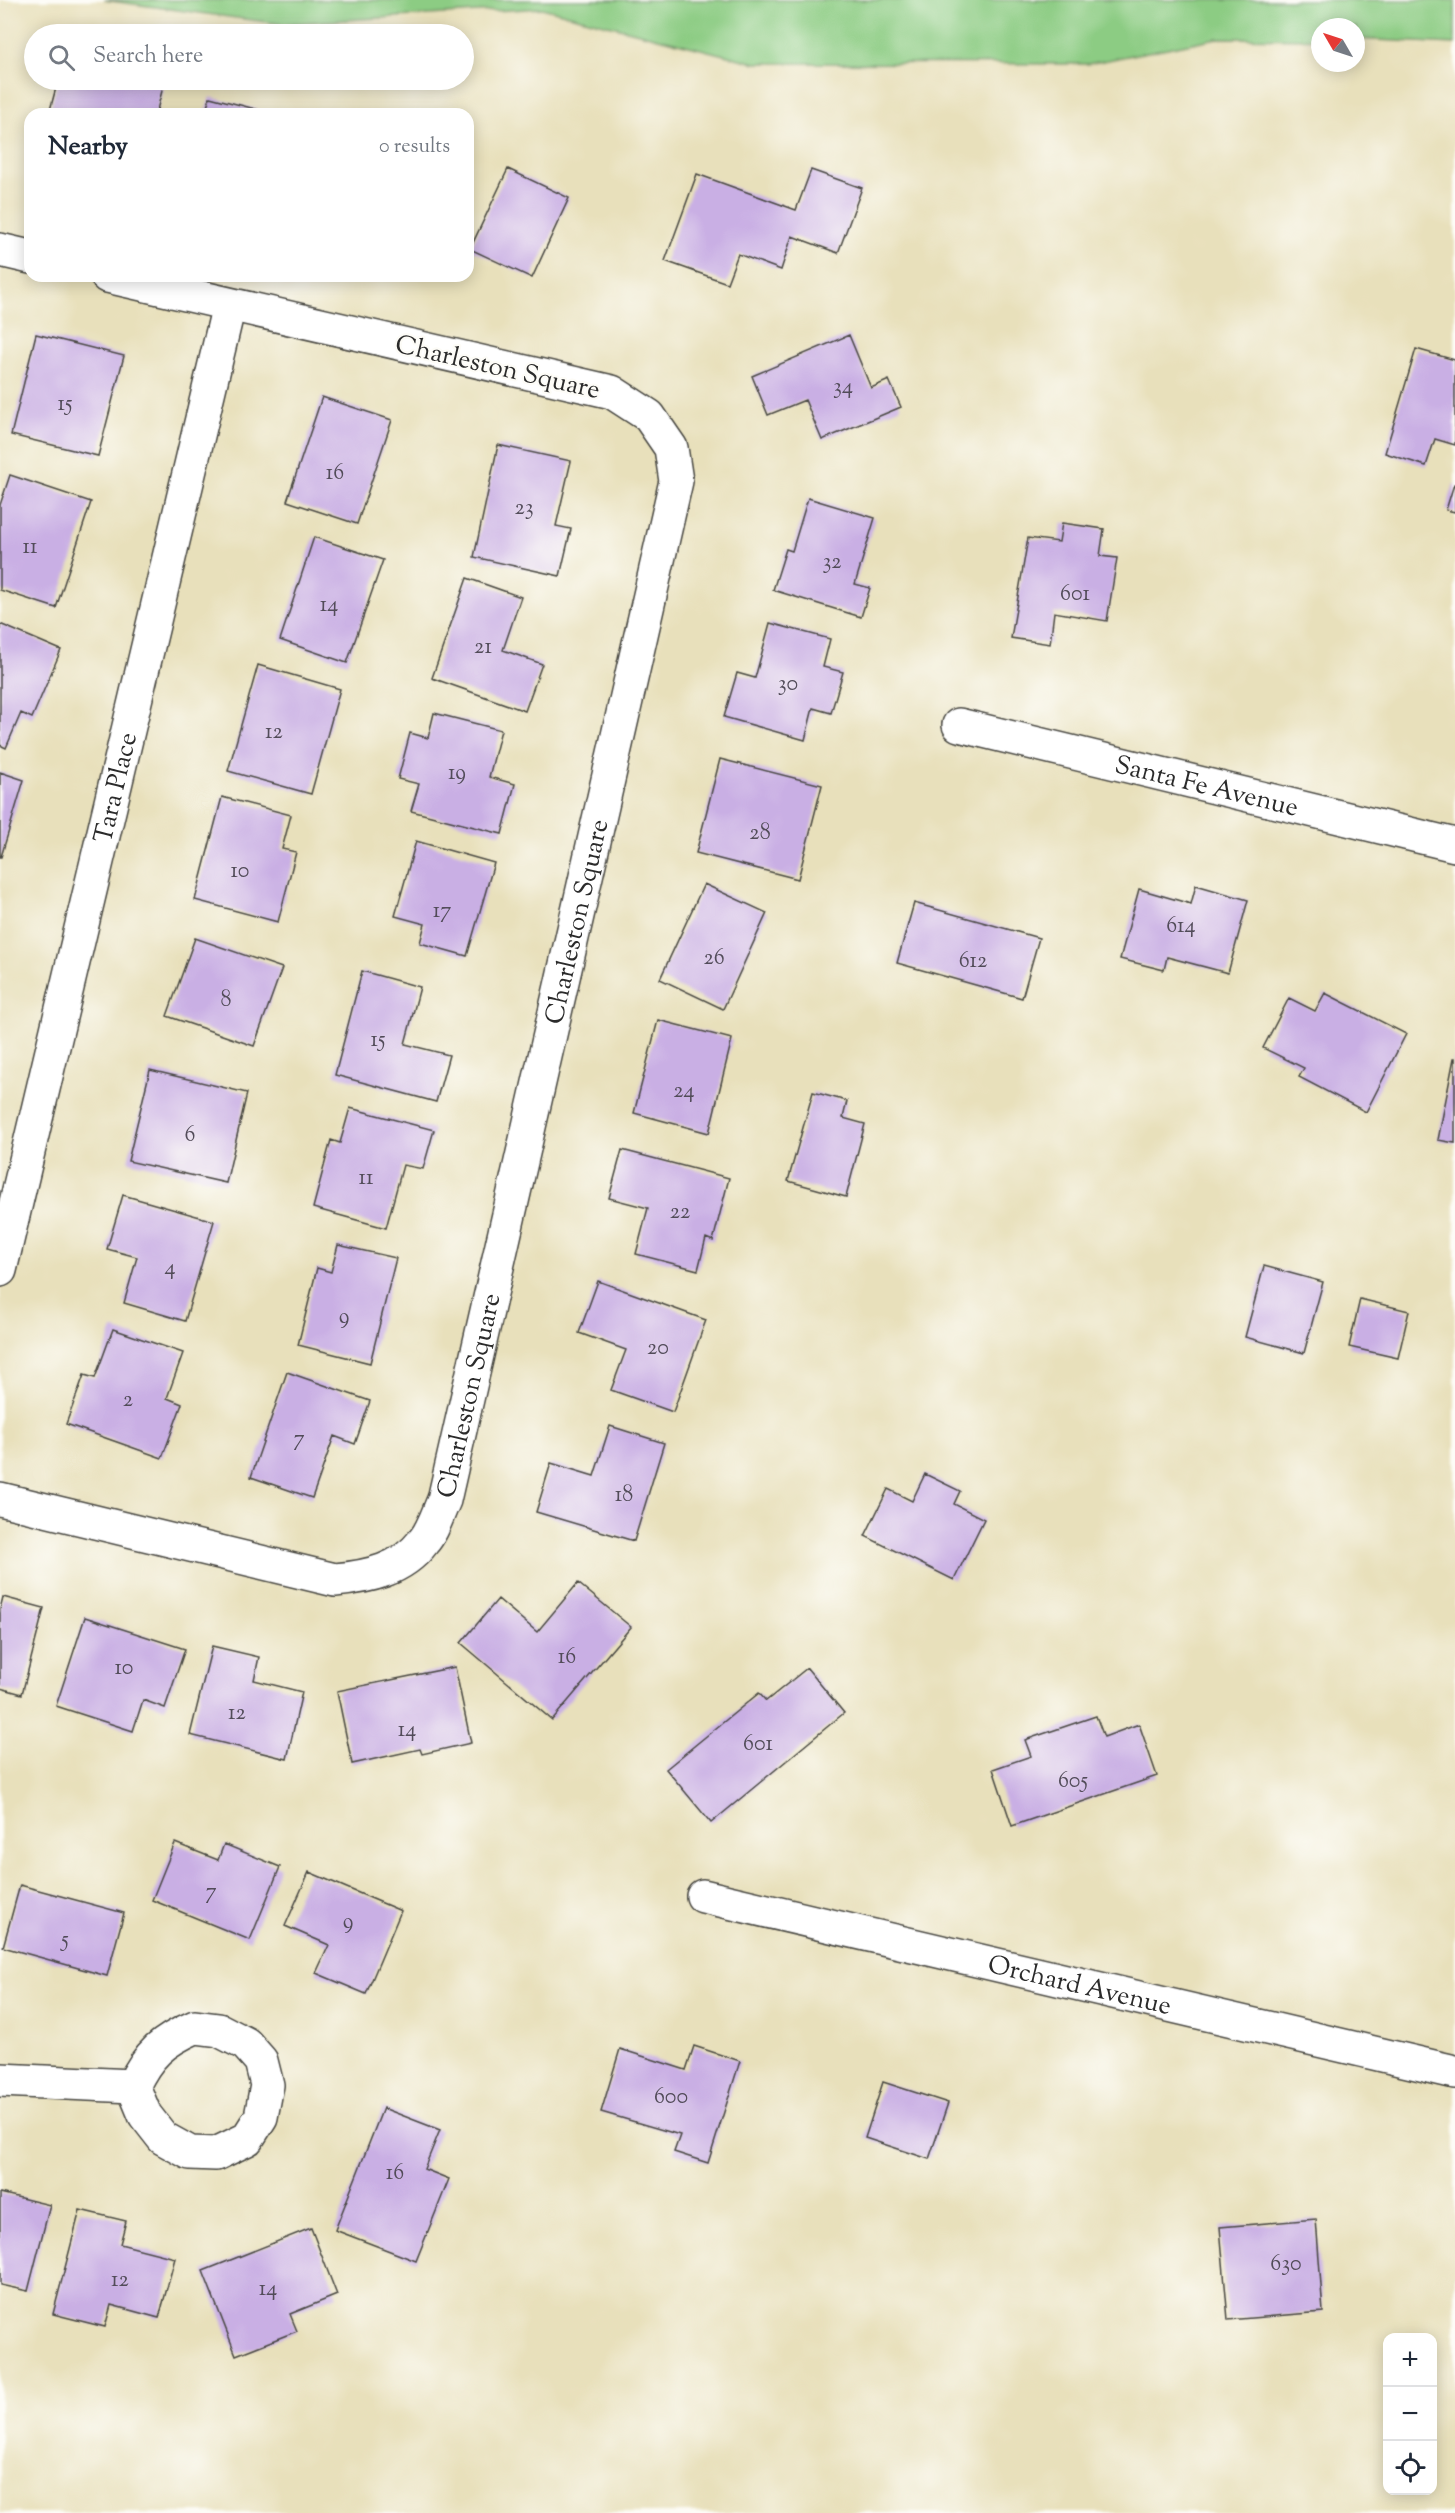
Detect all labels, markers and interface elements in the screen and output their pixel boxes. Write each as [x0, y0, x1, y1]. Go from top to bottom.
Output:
north arrow [1311, 18, 1365, 72]
search box [24, 24, 474, 90]
icon: search [45, 41, 78, 74]
text: Search here [93, 41, 203, 73]
text: Nearby [48, 129, 128, 166]
text: 0 results [379, 133, 450, 162]
street label: Charleston Square [391, 327, 603, 410]
house number: 34 [833, 372, 853, 404]
house number: 15 [57, 389, 73, 421]
house number: 16 [326, 458, 344, 490]
house number: 23 [514, 493, 534, 525]
house number: 11 [23, 532, 38, 564]
house number: 32 [822, 547, 842, 579]
house number: 601 [1060, 579, 1090, 611]
house number: 14 [320, 590, 338, 622]
house number: 21 [474, 632, 492, 664]
house number: 30 [778, 669, 798, 701]
house number: 12 [265, 717, 283, 749]
street label: Tara Place [86, 729, 148, 847]
street label: Santa Fe Avenue [1111, 747, 1302, 827]
house number: 19 [448, 758, 466, 790]
street label: Charleston Square [537, 816, 619, 1028]
house number: 28 [749, 818, 771, 850]
house number: 10 [231, 856, 249, 888]
house number: 17 [433, 896, 451, 928]
house number: 614 [1166, 911, 1196, 943]
house number: 26 [703, 943, 725, 975]
house number: 612 [959, 946, 987, 978]
house number: 8 [220, 985, 232, 1017]
house number: 15 [370, 1025, 386, 1057]
house number: 24 [673, 1076, 695, 1108]
house number: 6 [185, 1120, 195, 1152]
house number: 11 [359, 1163, 374, 1195]
house number: 22 [670, 1197, 690, 1229]
house number: 4 [164, 1253, 176, 1285]
street label: Charleston Square [429, 1290, 512, 1502]
house number: 9 [339, 1302, 349, 1334]
house number: 20 [647, 1333, 669, 1365]
house number: 2 [123, 1385, 133, 1417]
house number: 7 [293, 1424, 305, 1456]
house number: 18 [615, 1480, 633, 1512]
house number: 16 [558, 1642, 576, 1674]
house number: 10 [115, 1653, 133, 1685]
house number: 12 [228, 1698, 246, 1730]
house number: 14 [398, 1715, 416, 1747]
house number: 601 [743, 1729, 773, 1761]
house number: 605 [1058, 1766, 1089, 1798]
house number: 7 [205, 1877, 217, 1909]
house number: 9 [343, 1907, 353, 1939]
house number: 5 [59, 1925, 69, 1957]
street label: Orchard Avenue [984, 1947, 1175, 2026]
house number: 600 [654, 2082, 688, 2114]
house number: 16 [386, 2158, 404, 2190]
house number: 630 [1270, 2249, 1302, 2281]
house number: 12 [111, 2265, 129, 2297]
house number: 14 [259, 2274, 277, 2306]
map controls [1383, 2333, 1437, 2495]
button: + [1383, 2333, 1437, 2387]
button: − [1383, 2387, 1437, 2441]
button: locate [1383, 2441, 1437, 2495]

